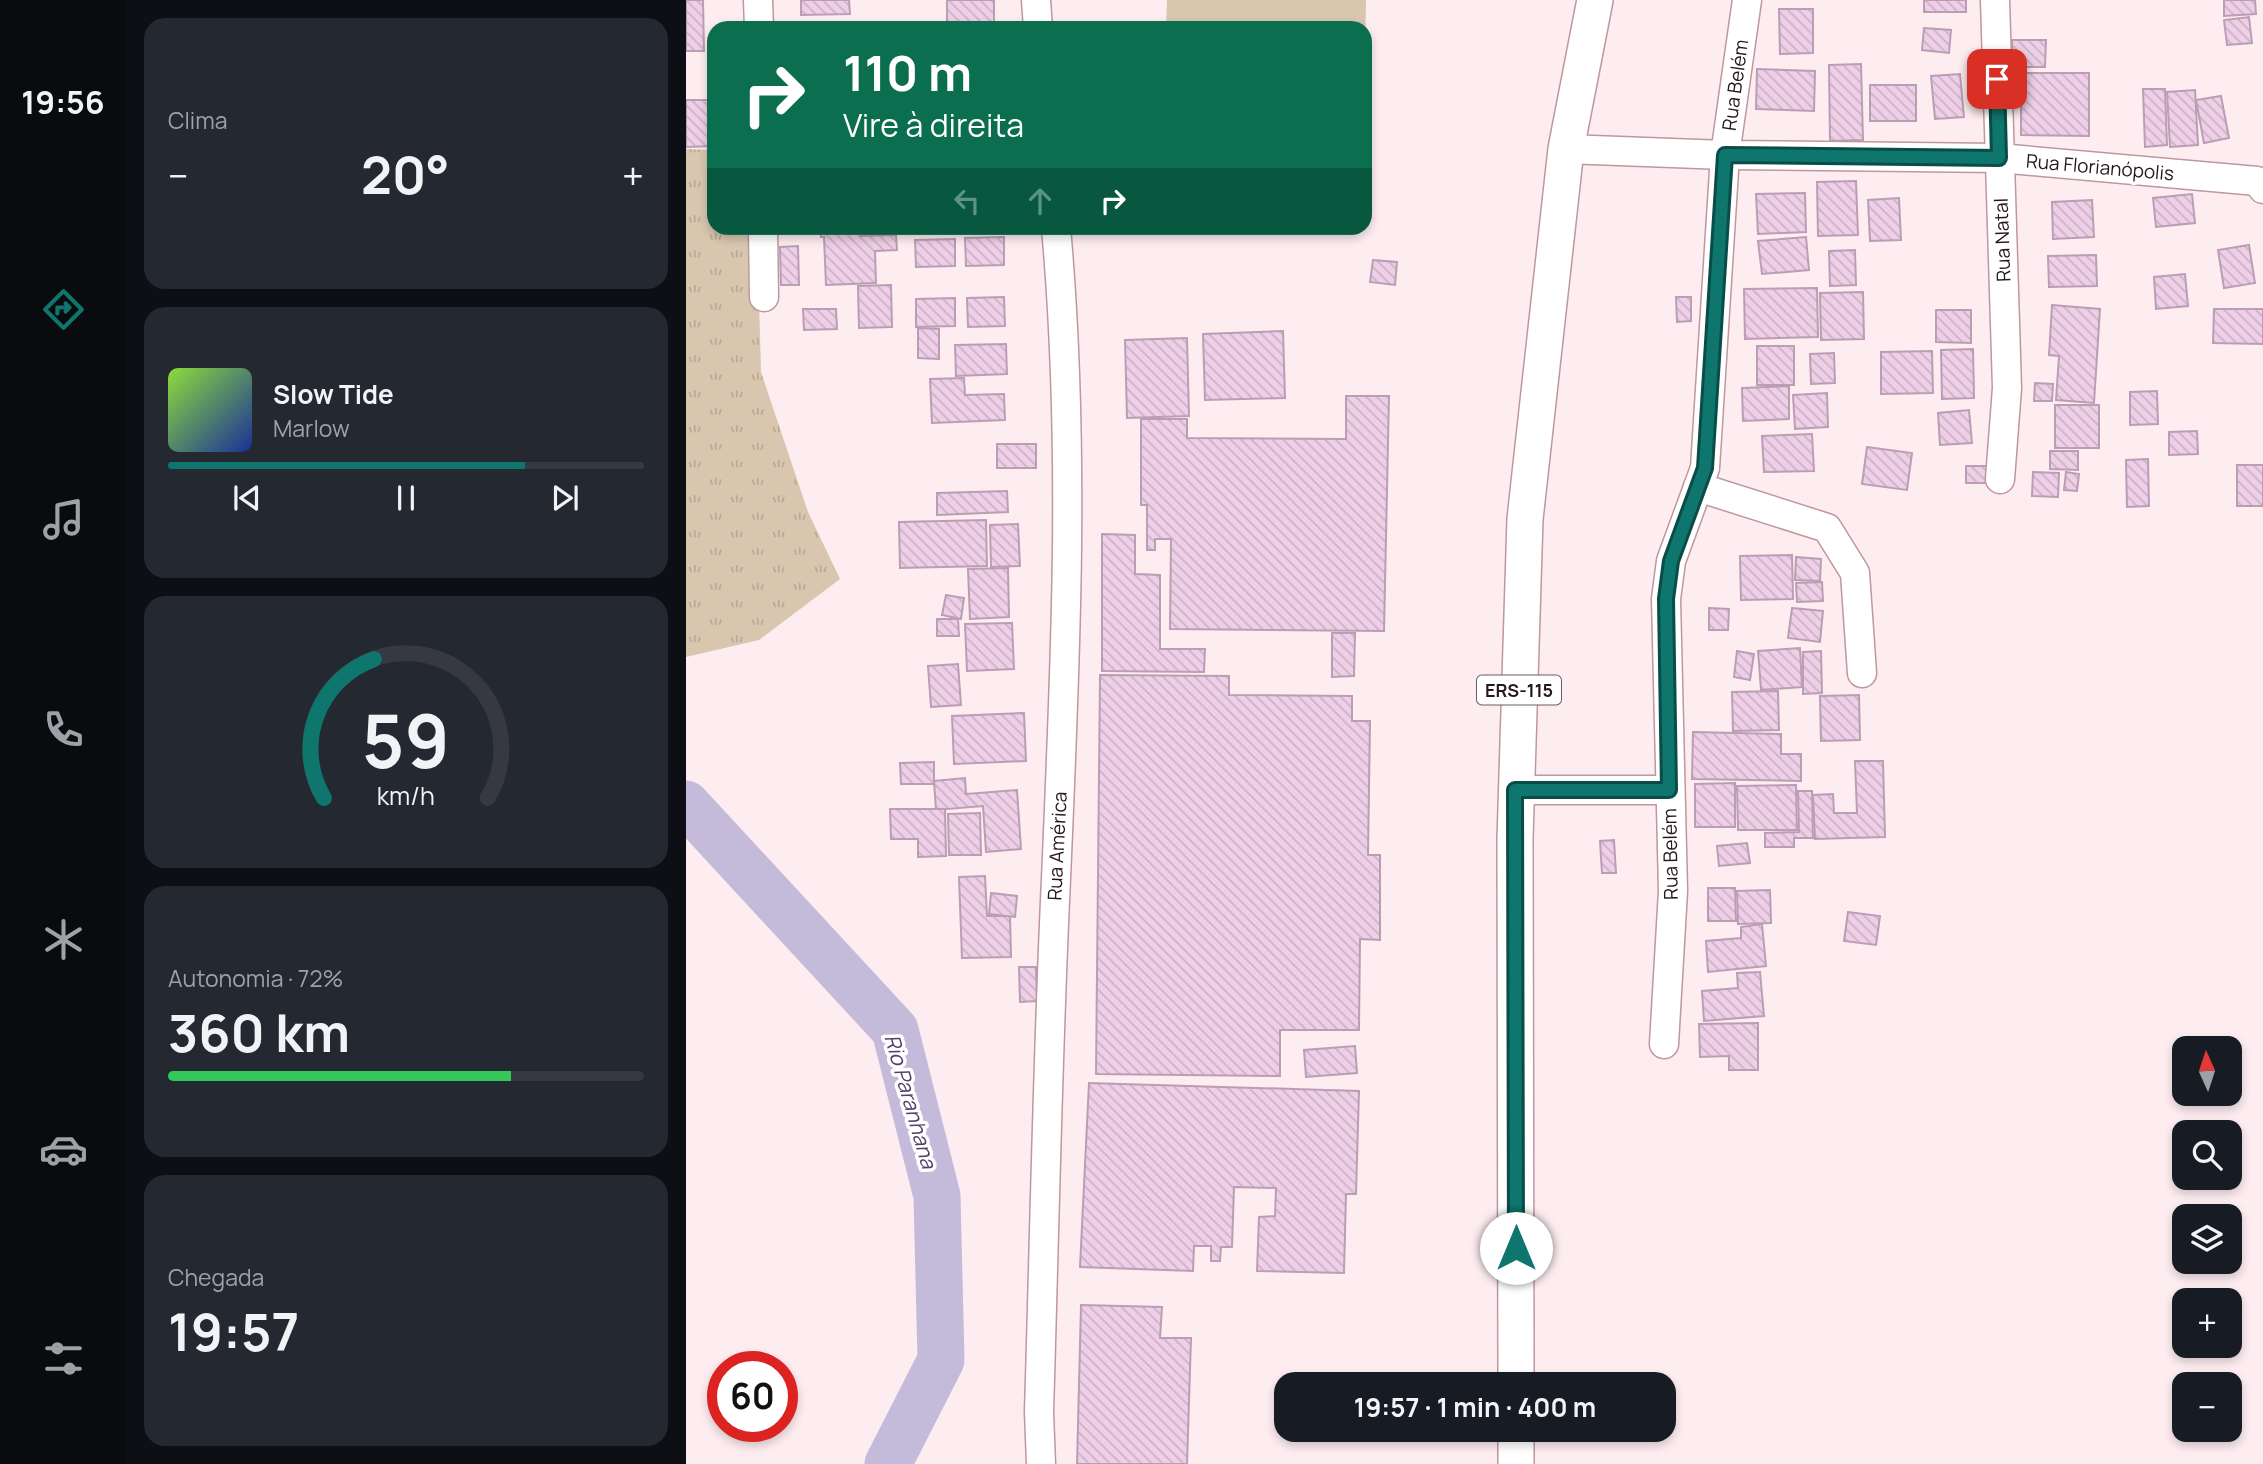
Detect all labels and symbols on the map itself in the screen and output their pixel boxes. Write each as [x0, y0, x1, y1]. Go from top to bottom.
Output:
street label: Rua Belém [1716, 38, 1754, 132]
pin [1967, 49, 2027, 109]
street label: Rua Florianópolis [2025, 148, 2175, 186]
street label: Rua Natal [1988, 198, 2016, 282]
road number: ERS-115 [1477, 676, 1561, 704]
street label: Rua América [1041, 791, 1073, 901]
street label: Rua Belém [1656, 808, 1684, 900]
water label: Rio Paranhana [878, 1031, 944, 1173]
north arrow [2172, 1036, 2242, 1106]
position arrow [1479, 1211, 1553, 1285]
speed limit sign: 60 [707, 1351, 798, 1442]

